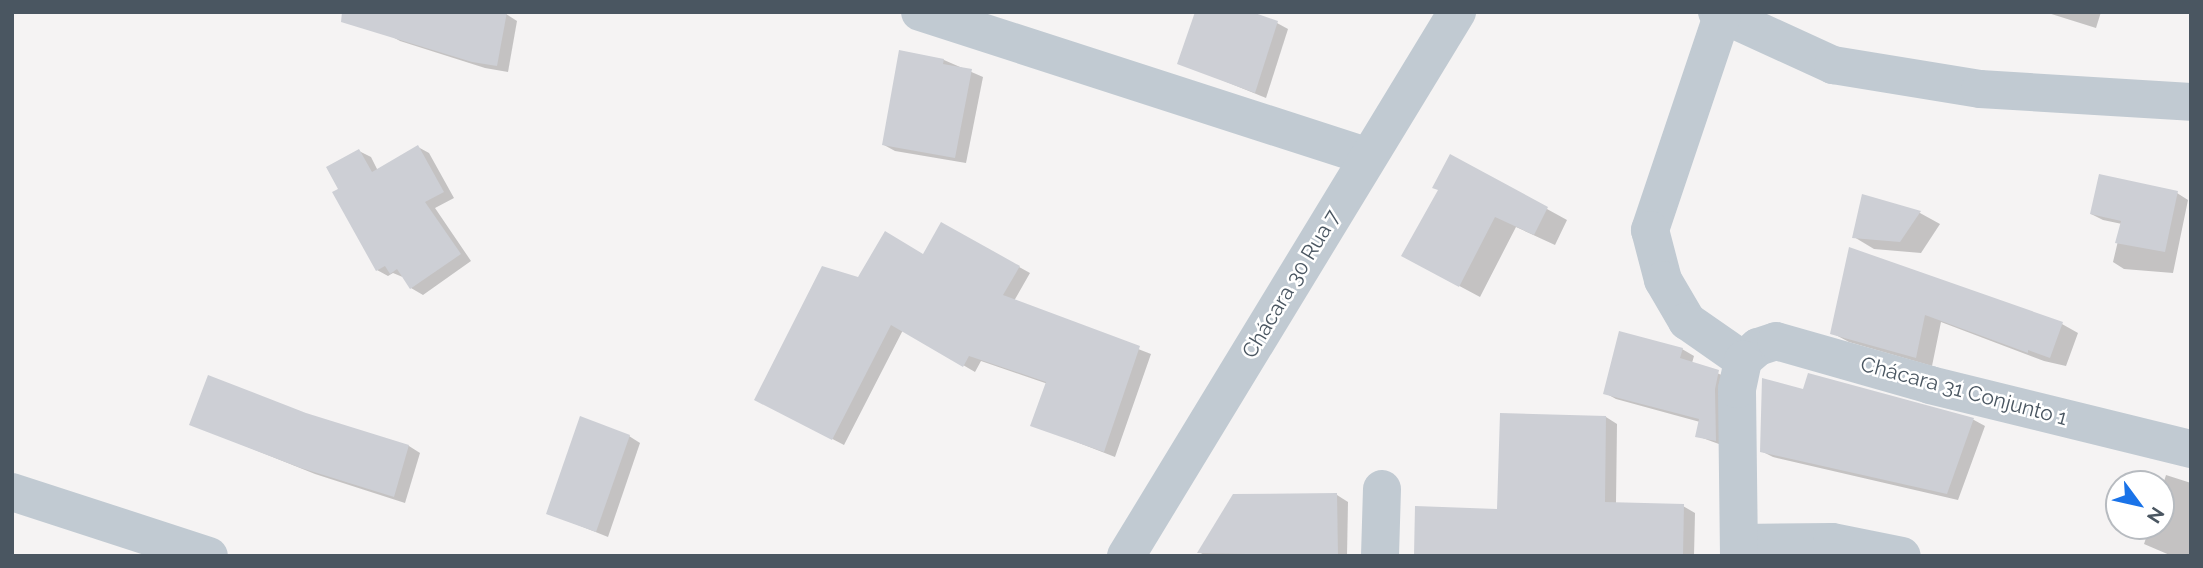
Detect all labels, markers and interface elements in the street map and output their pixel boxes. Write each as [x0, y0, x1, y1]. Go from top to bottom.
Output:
street label: Chácara 30 Rua 7 [1237, 205, 1345, 363]
street label: Chácara 31 Conjunto 1 [1858, 351, 2070, 431]
north arrow [2105, 470, 2175, 540]
text: N [2143, 503, 2169, 527]

